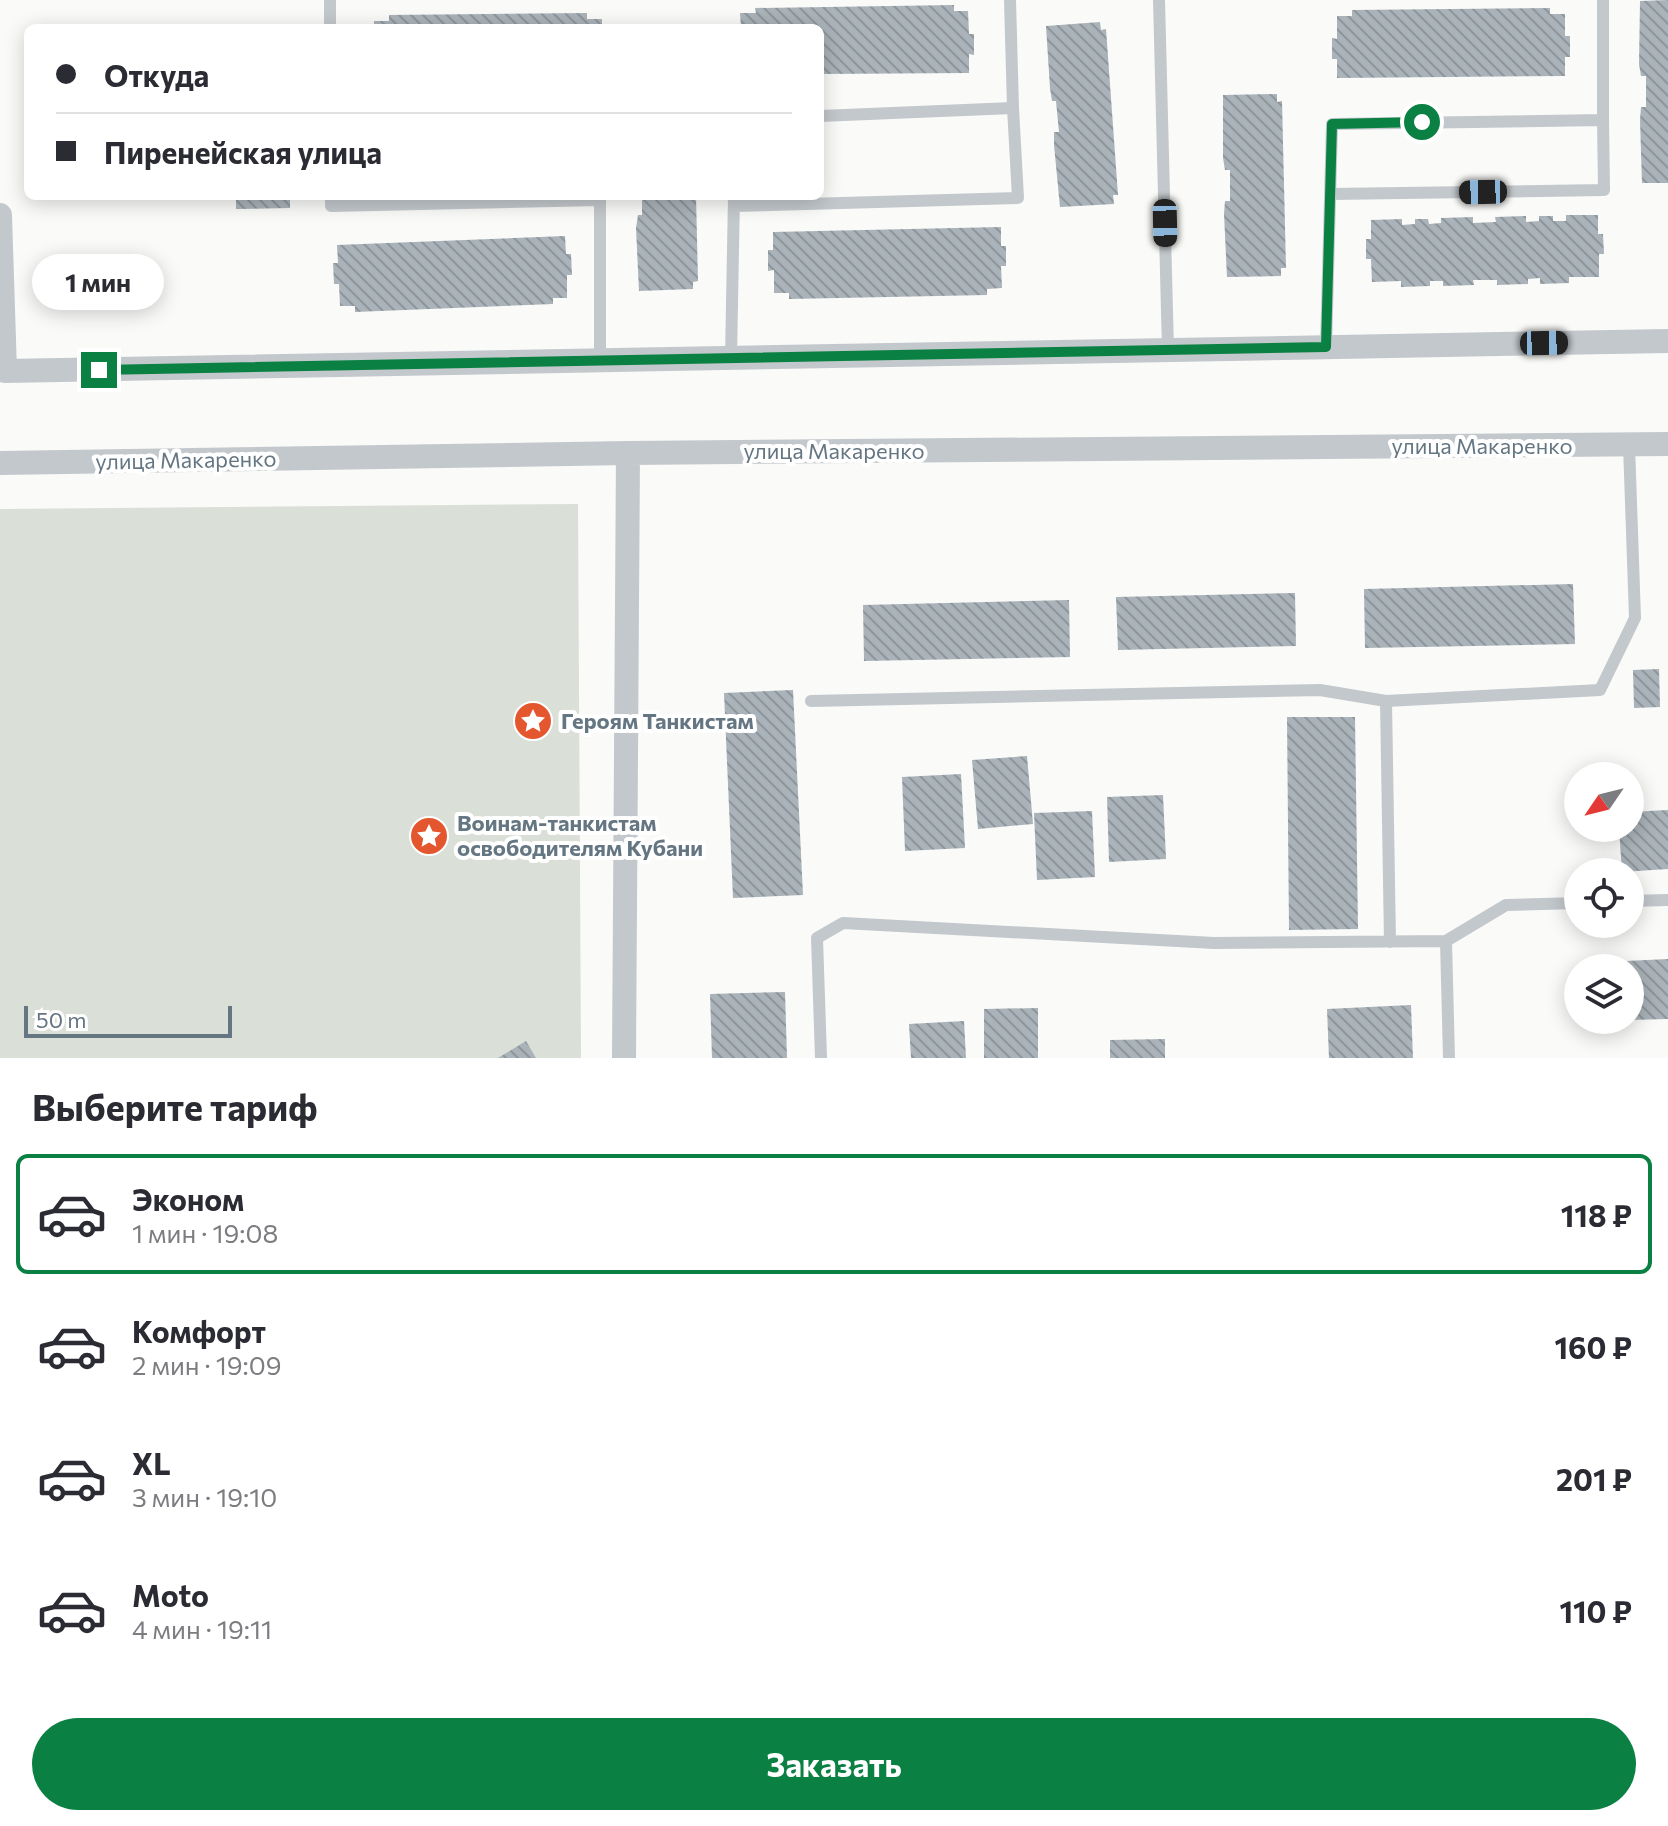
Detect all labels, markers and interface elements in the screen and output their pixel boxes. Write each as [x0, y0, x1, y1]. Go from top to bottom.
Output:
text: Откуда [104, 56, 209, 93]
route start [1404, 104, 1440, 140]
text: Пиренейская улица [104, 133, 382, 170]
car [1459, 180, 1507, 204]
car [1153, 199, 1177, 247]
callout: 1 мин [33, 254, 165, 310]
text: 1 мин [65, 266, 131, 297]
car [1520, 331, 1568, 355]
route end [81, 352, 117, 388]
street label: улица Макаренко [1391, 432, 1573, 459]
street label: улица Макаренко [743, 437, 925, 464]
street label: улица Макаренко [95, 444, 277, 475]
place icon: Героям Танкистам [512, 700, 554, 742]
place label: Героям Танкистам [561, 707, 754, 734]
north arrow [1564, 762, 1644, 842]
map controls [1564, 762, 1644, 1034]
place label: Воинам-танкистам освободителям Кубани [457, 809, 703, 861]
place icon: Воинам-танкистам освободителям Кубани [408, 815, 450, 857]
button: locate [1564, 858, 1644, 938]
button: layers [1564, 954, 1644, 1034]
scale bar [24, 1002, 232, 1038]
text: 50 m [36, 1006, 86, 1033]
text: Выберите тариф [32, 1084, 317, 1128]
icon: car [36, 1178, 108, 1250]
text: Эконом [132, 1180, 244, 1217]
text: 118 ₽ [1561, 1196, 1632, 1233]
text: 1 мин · 19:08 [132, 1217, 278, 1248]
icon: car [36, 1310, 108, 1382]
text: Комфорт [132, 1312, 266, 1349]
text: 160 ₽ [1554, 1328, 1632, 1365]
text: 2 мин · 19:09 [132, 1349, 282, 1380]
icon: car [36, 1442, 108, 1514]
text: XL [132, 1444, 171, 1481]
text: 201 ₽ [1556, 1460, 1632, 1497]
text: 3 мин · 19:10 [132, 1481, 277, 1512]
icon: car [36, 1574, 108, 1646]
text: Moto [132, 1576, 209, 1613]
text: 110 ₽ [1559, 1592, 1632, 1629]
text: 4 мин · 19:11 [132, 1613, 272, 1644]
button: Заказать [32, 1718, 1636, 1810]

